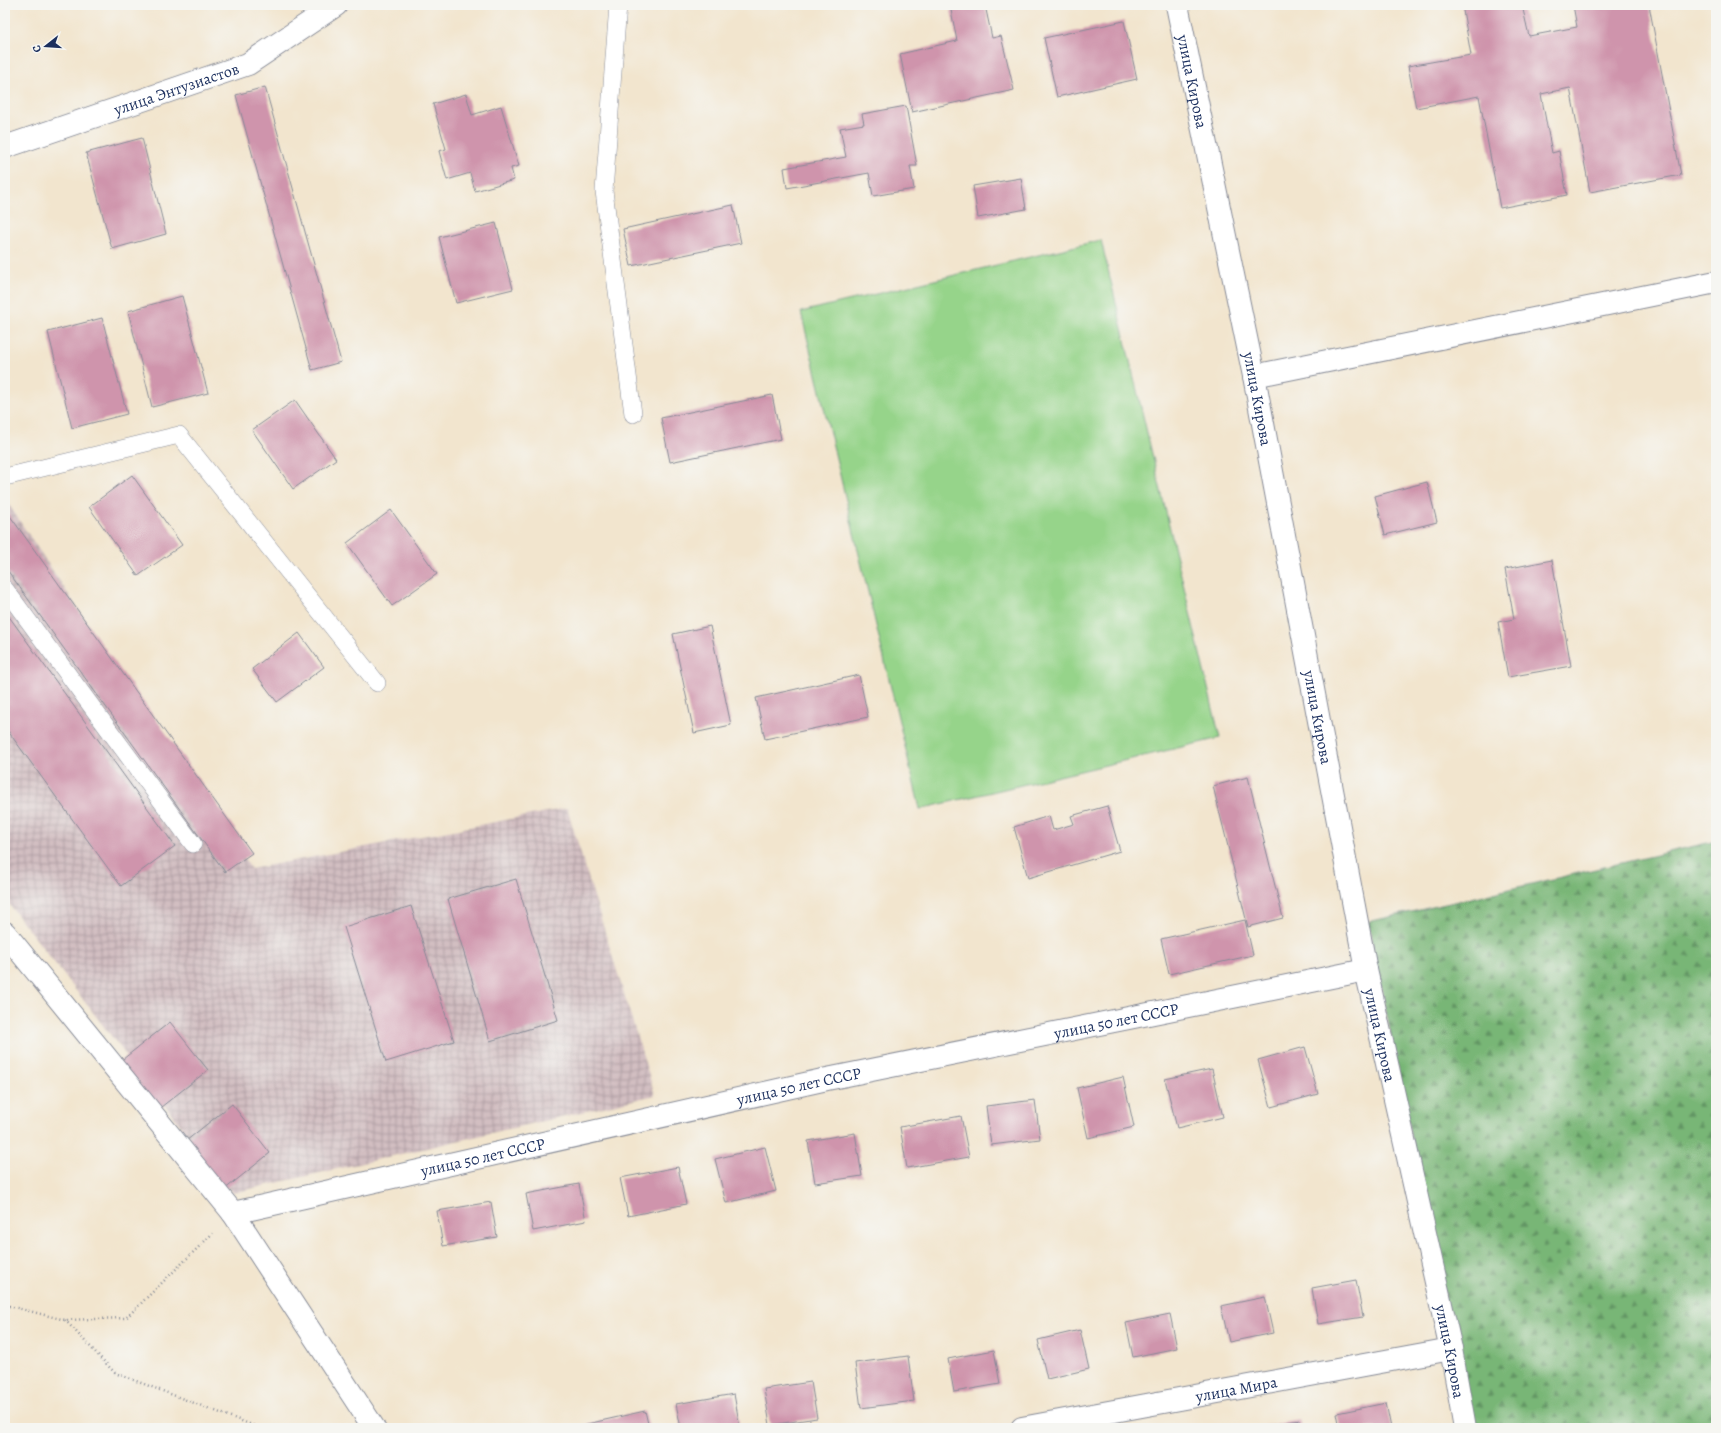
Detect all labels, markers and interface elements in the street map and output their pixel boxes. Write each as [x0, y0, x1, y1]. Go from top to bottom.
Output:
north arrow [26, 26, 66, 66]
street label: улица Кирова [1171, 32, 1212, 131]
text: С [29, 43, 45, 54]
street label: улица Энтузиастов [110, 58, 242, 121]
street label: улица Кирова [1237, 349, 1277, 448]
street label: улица Кирова [1298, 667, 1337, 767]
street label: улица Кирова [1358, 985, 1401, 1085]
street label: улица 50 лет СССР [1051, 998, 1181, 1045]
street label: улица 50 лет СССР [734, 1062, 863, 1111]
street label: улица 50 лет СССР [418, 1133, 547, 1183]
street label: улица Кирова [1429, 1302, 1470, 1401]
street label: улица Мира [1193, 1371, 1280, 1408]

